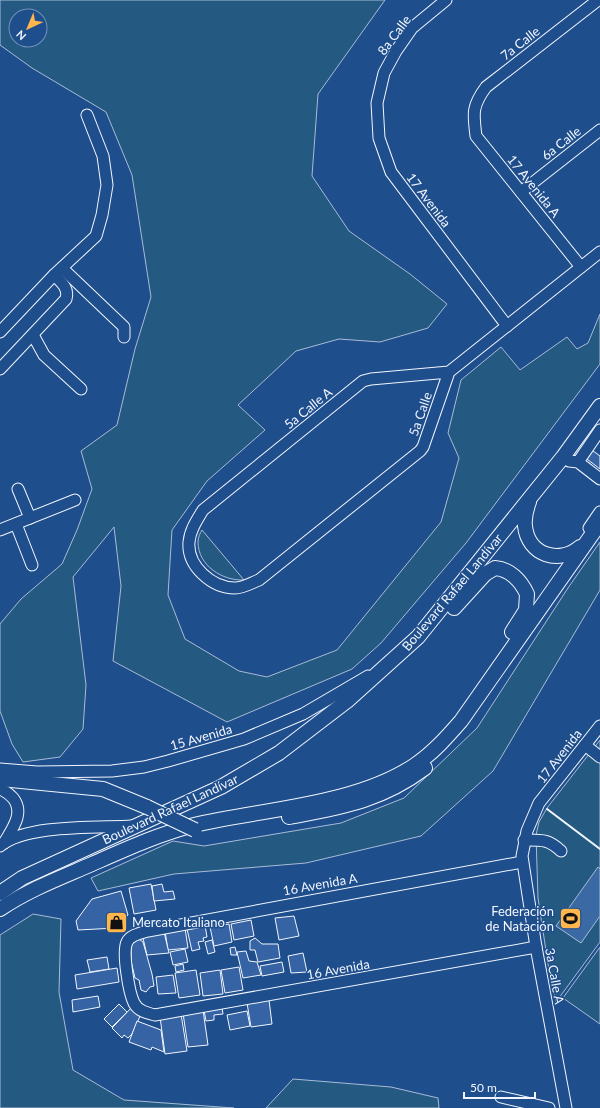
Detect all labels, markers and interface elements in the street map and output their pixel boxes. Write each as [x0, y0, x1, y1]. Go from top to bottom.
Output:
north arrow [8, 8, 48, 48]
street label: 8a Calle [374, 12, 414, 58]
street label: 7a Calle [497, 23, 543, 63]
text: N [13, 28, 28, 43]
street label: 6a Calle [538, 123, 584, 163]
street label: 17 Avenida A [504, 152, 564, 221]
street label: 17 Avenida [403, 170, 455, 230]
street label: 5a Calle A [281, 384, 335, 432]
street label: 5a Calle [405, 390, 435, 438]
street label: Boulevard Rafael Landívar [398, 530, 506, 654]
street label: 15 Avenida [168, 721, 234, 753]
street label: 17 Avenida [533, 726, 585, 786]
street label: Boulevard Rafael Landívar [100, 770, 241, 848]
street label: 16 Avenida A [281, 870, 359, 898]
place label: Federación de Natación [485, 903, 554, 934]
sports icon: Federación de Natación [557, 905, 583, 931]
shop icon: Mercato Italiano [103, 909, 129, 935]
place label: Mercato Italiano [132, 914, 225, 930]
street label: 3a Calle A [542, 946, 568, 1006]
street label: 16 Avenida [305, 956, 371, 982]
scale bar [464, 1074, 535, 1100]
text: 50 m [470, 1080, 497, 1095]

